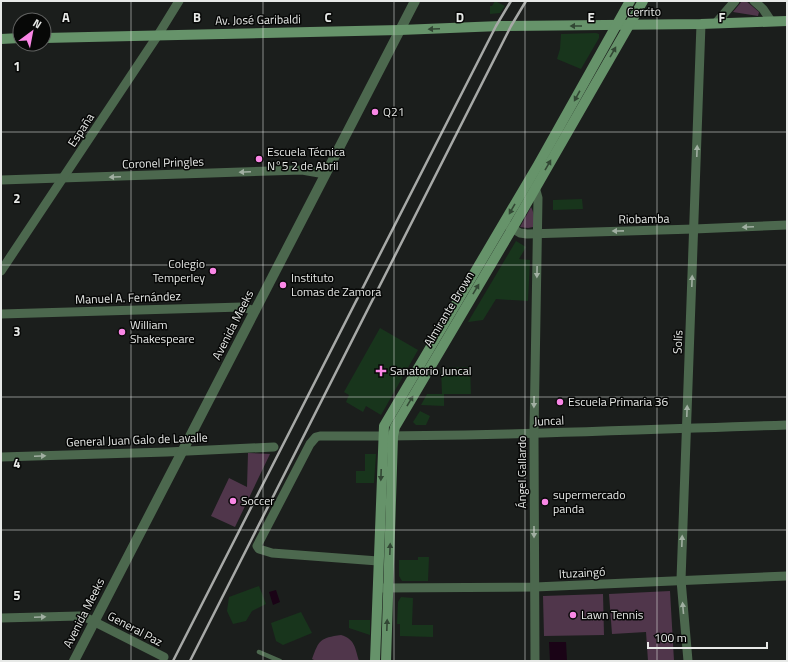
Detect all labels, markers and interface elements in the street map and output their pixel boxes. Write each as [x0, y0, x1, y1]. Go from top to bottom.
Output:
street label: Cerrito [627, 2, 661, 21]
text: A [62, 7, 70, 27]
text: B [193, 7, 201, 27]
text: C [324, 7, 332, 27]
text: D [456, 7, 464, 27]
text: E [587, 7, 595, 27]
text: F [719, 7, 726, 27]
street label: Av. José Garibaldi [215, 9, 301, 30]
north arrow [12, 12, 52, 52]
text: N [30, 15, 45, 32]
one-way arrow [570, 22, 582, 29]
one-way arrow [427, 26, 440, 32]
one-way arrow [610, 46, 617, 58]
text: 1 [13, 56, 21, 76]
one-way arrow [573, 90, 580, 102]
place label: Q21 [383, 102, 404, 121]
marker: Q21 [370, 107, 380, 117]
street label: España [63, 109, 99, 150]
place label: Escuela Técnica N°5 2 de Abril [267, 142, 345, 175]
one-way arrow [694, 144, 700, 157]
street label: Coronel Pringles [122, 152, 205, 173]
marker: Escuela Técnica N°5 2 de Abril [254, 154, 264, 164]
one-way arrow [545, 159, 552, 171]
one-way arrow [238, 169, 251, 175]
one-way arrow [109, 173, 121, 180]
text: 2 [13, 188, 21, 208]
one-way arrow [509, 203, 516, 215]
street label: Riobamba [618, 209, 670, 228]
one-way arrow [741, 224, 754, 230]
one-way arrow [611, 228, 624, 234]
place label: Colegio Temperley [153, 254, 205, 287]
marker: Colegio Temperley [208, 266, 218, 276]
one-way arrow [534, 266, 540, 279]
street label: Almirante Brown [418, 267, 479, 350]
place label: Instituto Lomas de Zamora [291, 268, 381, 301]
one-way arrow [689, 274, 695, 287]
marker: Instituto Lomas de Zamora [278, 280, 288, 290]
one-way arrow [472, 284, 480, 294]
street label: Manuel A. Fernández [75, 286, 181, 309]
street label: Avenida Meeks [207, 286, 259, 363]
place label: William Shakespeare [130, 315, 195, 348]
text: 3 [13, 321, 21, 341]
marker: William Shakespeare [117, 327, 127, 337]
street label: Solís [668, 329, 687, 354]
place label: Sanatorio Juncal [390, 361, 472, 380]
marker: Sanatorio Juncal [375, 365, 387, 377]
place label: Escuela Primaria 36 [568, 392, 668, 411]
one-way arrow [406, 395, 413, 407]
one-way arrow [531, 396, 537, 409]
marker: Escuela Primaria 36 [555, 397, 565, 407]
one-way arrow [684, 404, 690, 417]
street label: Juncal [534, 410, 564, 431]
street label: General Juan Galo de Lavalle [66, 428, 208, 451]
street label: Ángel Gallardo [512, 436, 531, 508]
one-way arrow [34, 452, 46, 459]
text: 4 [13, 453, 21, 473]
one-way arrow [378, 469, 385, 481]
place label: supermercado panda [553, 485, 626, 518]
place label: Soccer [241, 491, 274, 510]
marker: Soccer [228, 496, 238, 506]
marker: supermercado panda [540, 497, 550, 507]
one-way arrow [531, 526, 537, 539]
one-way arrow [679, 535, 686, 547]
one-way arrow [387, 542, 393, 555]
street label: Ituzaingó [558, 562, 606, 583]
street label: Avenida Meeks [58, 574, 110, 651]
text: 5 [13, 585, 21, 605]
one-way arrow [680, 602, 687, 614]
place label: Lawn Tennis [581, 605, 644, 624]
street label: General Paz [104, 606, 166, 651]
marker: Lawn Tennis [568, 610, 578, 620]
one-way arrow [34, 614, 47, 620]
one-way arrow [384, 618, 390, 631]
scale bar [648, 624, 767, 650]
text: 100 m [654, 628, 687, 647]

